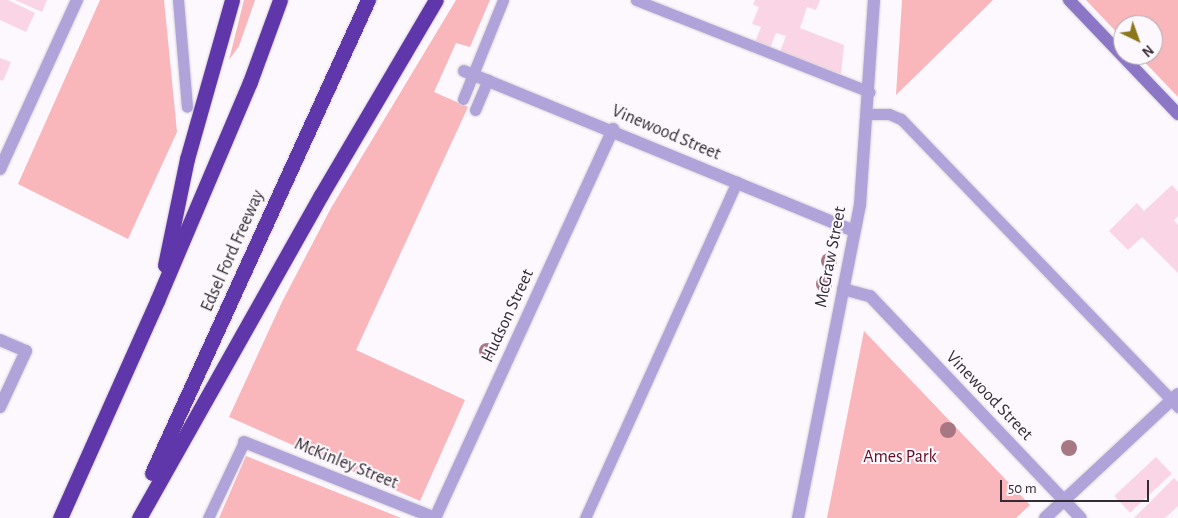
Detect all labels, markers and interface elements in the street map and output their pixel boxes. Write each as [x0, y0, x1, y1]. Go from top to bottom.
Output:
north arrow [1113, 15, 1163, 65]
text: N [1139, 42, 1156, 59]
street label: Vinewood Street [608, 100, 724, 166]
street label: Edsel Ford Freeway [196, 187, 270, 315]
street label: McGraw Street [811, 205, 851, 309]
street label: Hudson Street [477, 266, 539, 366]
street label: Vinewood Street [941, 347, 1037, 445]
street label: McKinley Street [291, 433, 401, 495]
park label: Ames Park [863, 446, 937, 468]
scale bar [1003, 470, 1152, 502]
text: 50 m [1008, 481, 1037, 496]

